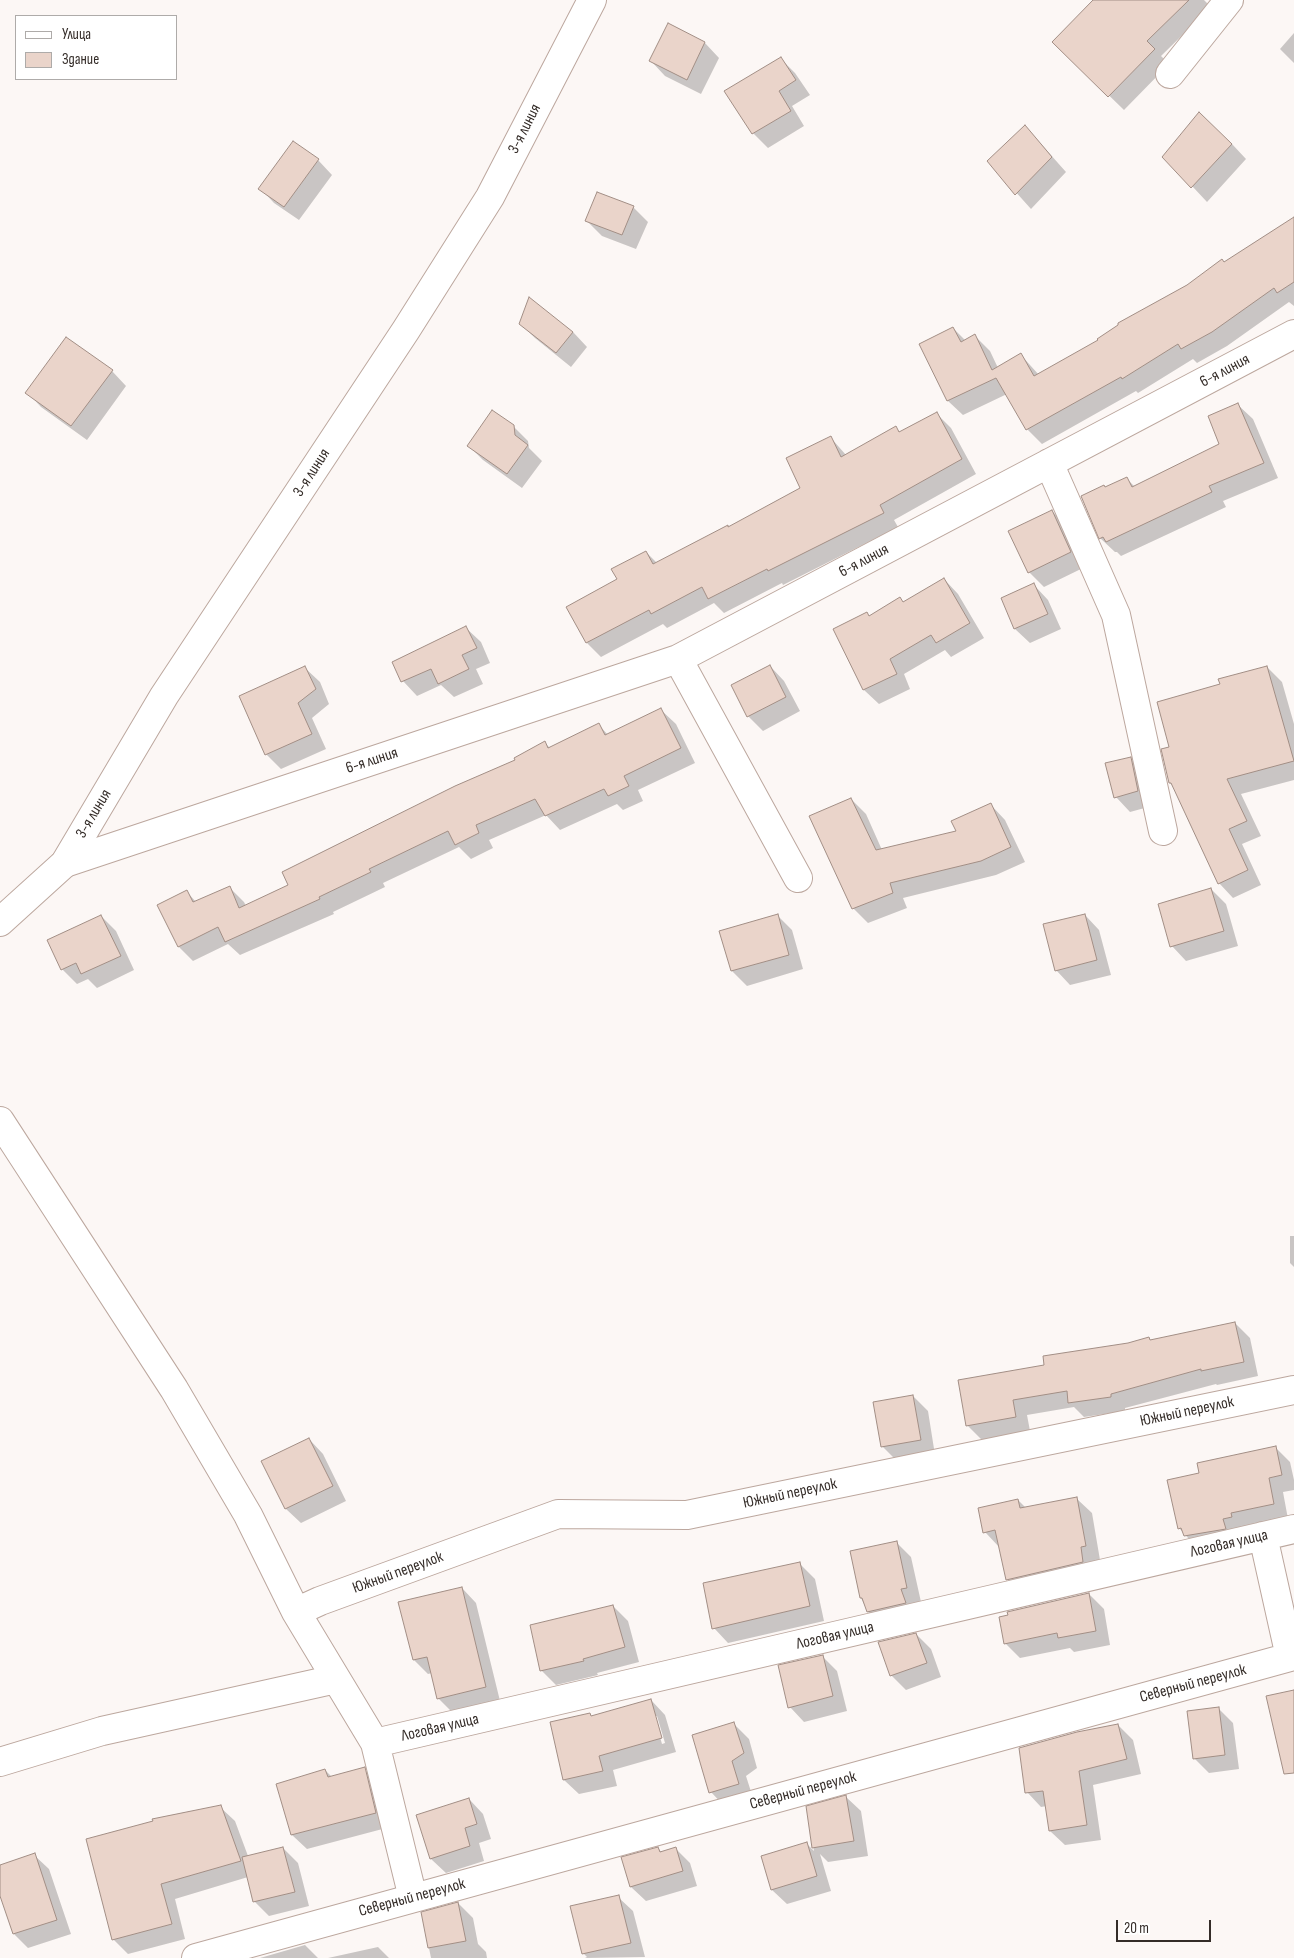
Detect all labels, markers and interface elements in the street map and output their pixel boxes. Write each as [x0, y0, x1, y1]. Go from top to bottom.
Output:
legend [15, 15, 178, 80]
text: Улица [62, 25, 91, 44]
text: Здание [62, 50, 99, 69]
street label: 3-я линия [504, 101, 546, 157]
street label: 6-я линия [1197, 350, 1253, 392]
street label: 3-я линия [289, 445, 335, 501]
street label: 6-я линия [836, 540, 892, 582]
street label: 6-я линия [344, 744, 400, 778]
street label: 3-я линия [72, 786, 116, 842]
street label: Южный переулок [1139, 1393, 1235, 1431]
street label: Южный переулок [742, 1475, 838, 1513]
street label: Логовая улица [1188, 1526, 1270, 1562]
street label: Южный переулок [350, 1548, 446, 1598]
street label: Логовая улица [794, 1618, 876, 1654]
street label: Северный переулок [1138, 1661, 1248, 1707]
street label: Логовая улица [399, 1710, 481, 1746]
street label: Северный переулок [748, 1768, 858, 1814]
street label: Северный переулок [357, 1875, 467, 1921]
scale bar [1119, 1910, 1214, 1942]
text: 20 m [1124, 1919, 1149, 1938]

